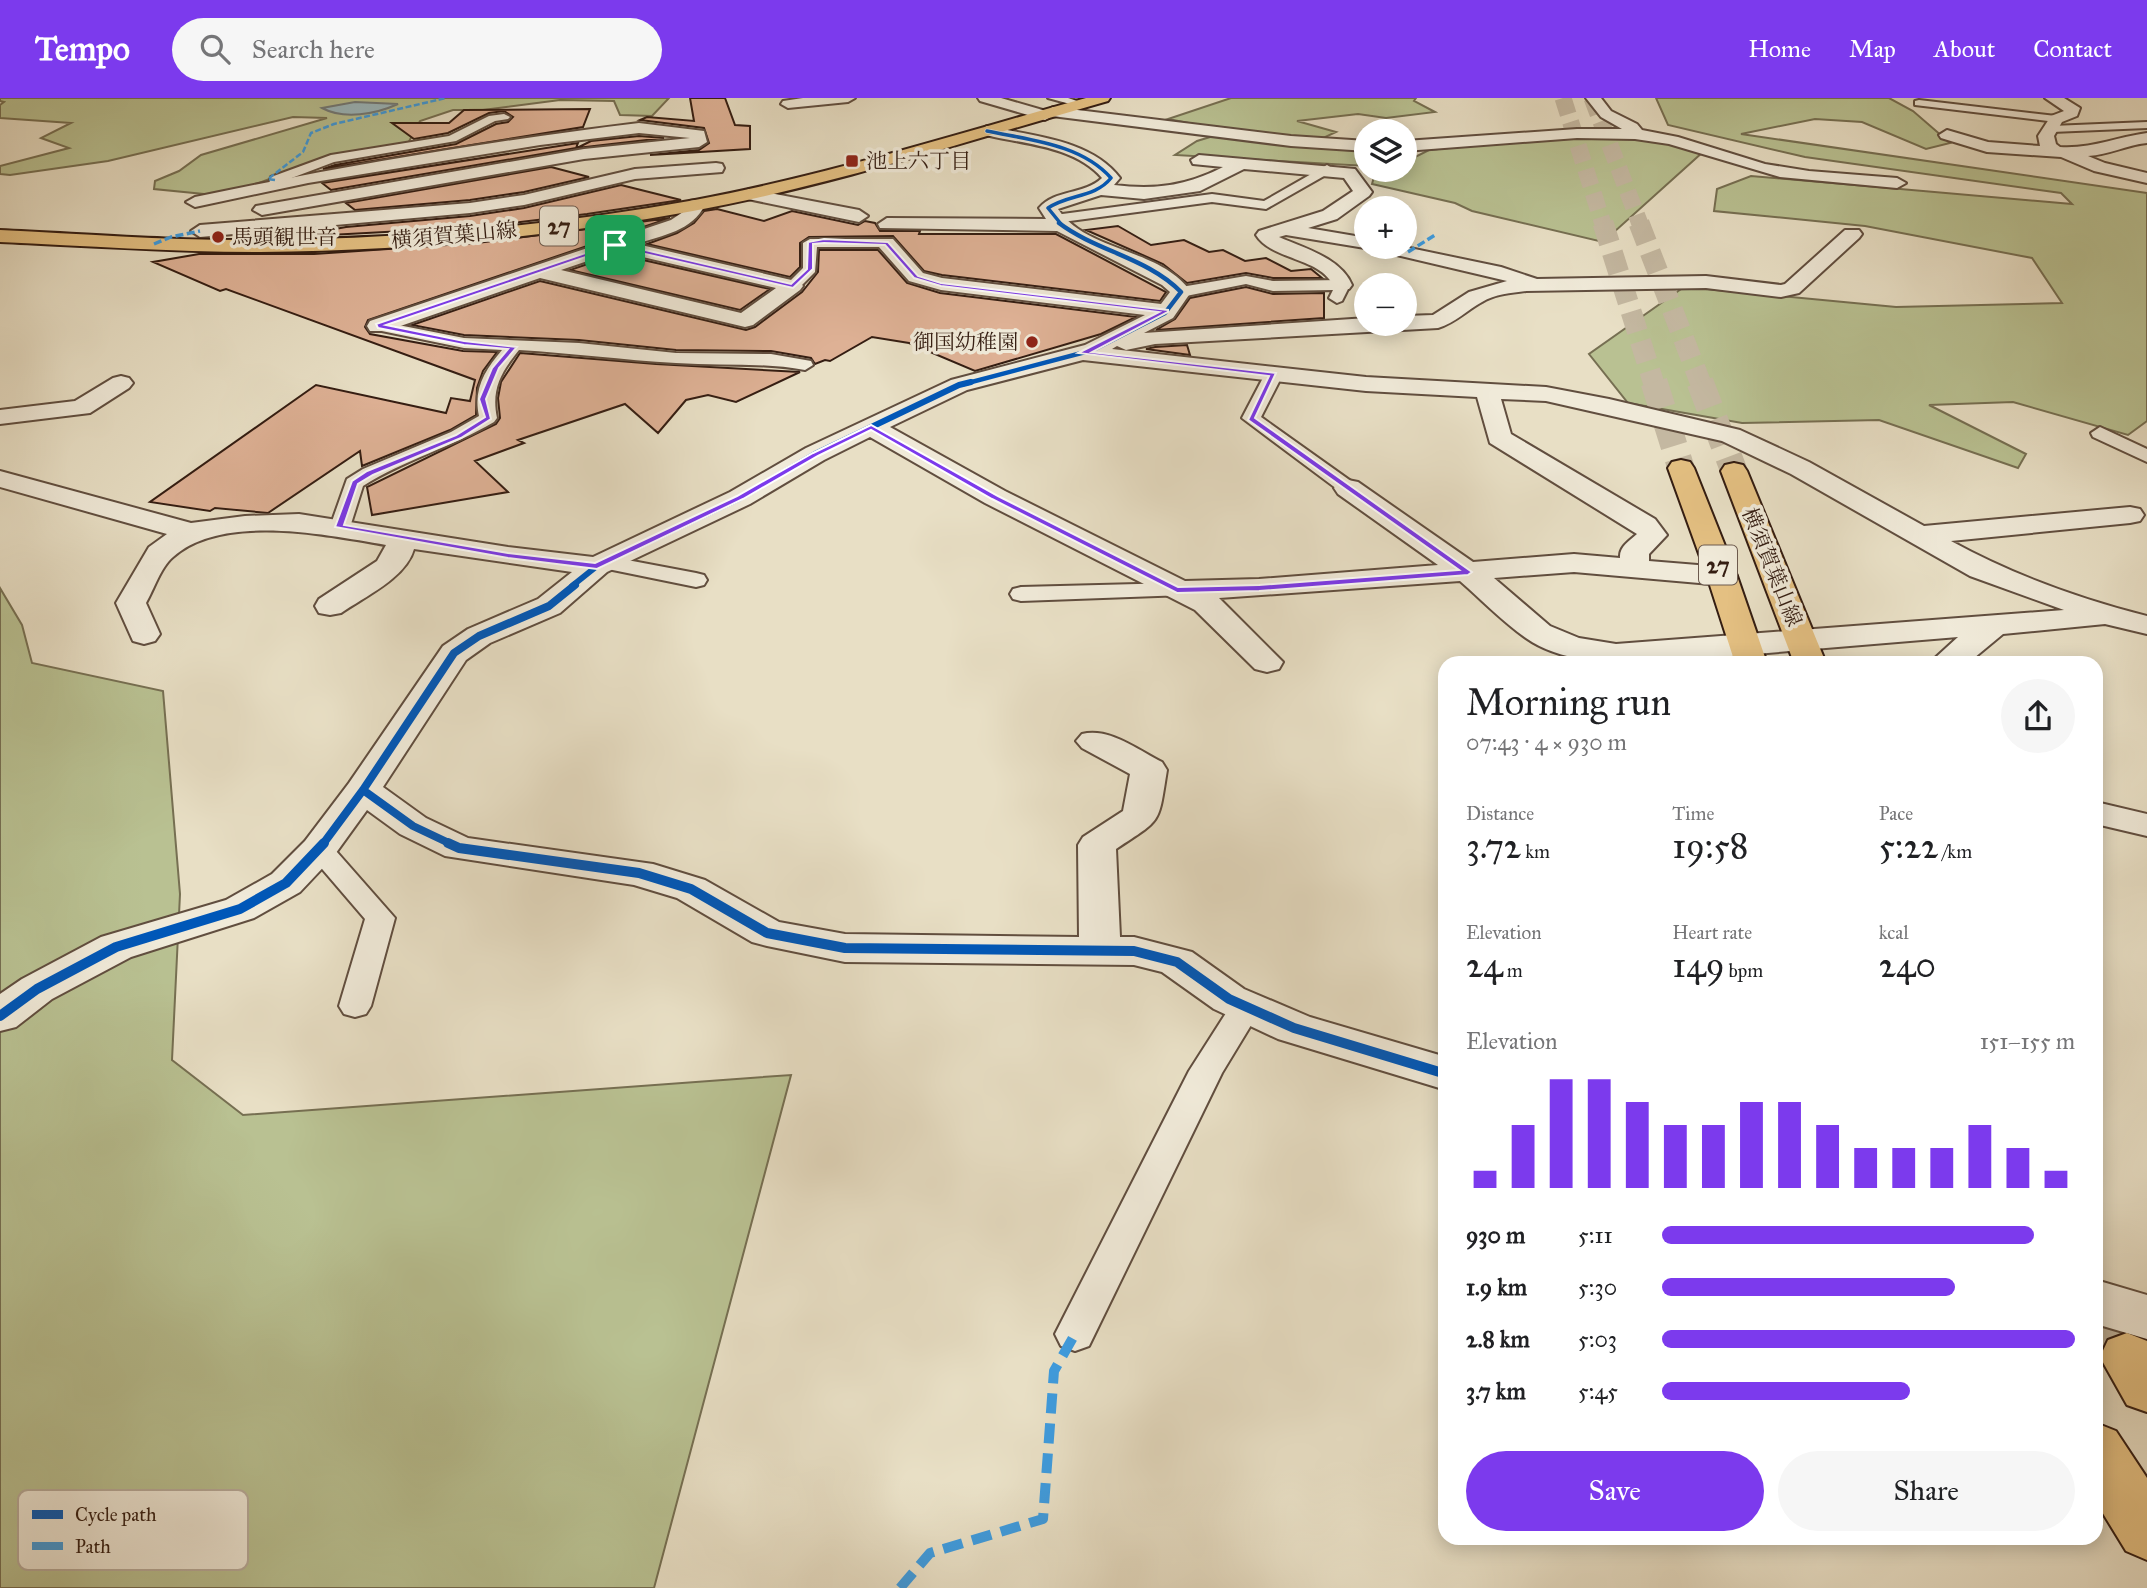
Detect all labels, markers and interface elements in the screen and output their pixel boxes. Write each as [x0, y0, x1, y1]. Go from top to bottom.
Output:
search box [172, 18, 662, 81]
text: Tempo [35, 29, 130, 69]
icon: search [196, 30, 234, 68]
text: Search here [252, 33, 375, 65]
text: Home [1748, 34, 1811, 64]
text: Map [1849, 34, 1896, 64]
text: About [1934, 34, 1995, 64]
text: Contact [2033, 34, 2112, 64]
map controls [1354, 119, 1417, 336]
button: layers [1354, 119, 1417, 182]
place label: 池上六丁目 [866, 148, 971, 174]
marker: 池上六丁目 [844, 153, 860, 169]
button: + [1354, 196, 1417, 259]
road number: 27 [540, 206, 578, 246]
pin [585, 215, 645, 275]
street label: 横須賀葉山線 [390, 217, 518, 253]
place label: 馬頭観世音 [232, 224, 337, 250]
icon: arrive [596, 226, 634, 264]
marker: 馬頭観世音 [210, 229, 226, 245]
button: − [1354, 273, 1417, 336]
place label: 御国幼稚園 [913, 329, 1018, 355]
marker: 御国幼稚園 [1024, 334, 1040, 350]
street label: 横須賀葉山線 [1736, 504, 1808, 630]
road number: 27 [1699, 545, 1737, 584]
text: Morning run [1466, 679, 1671, 725]
button: share [2001, 679, 2075, 753]
text: 07:43 · 4 × 930 m [1466, 728, 1627, 756]
text: Distance [1466, 802, 1534, 825]
text: Time [1672, 802, 1714, 825]
text: Pace [1879, 802, 1913, 825]
text: 3.72 [1466, 825, 1521, 868]
text: 19:58 [1672, 825, 1748, 868]
text: 5:22 [1879, 825, 1938, 868]
text: km [1521, 840, 1550, 863]
text: /km [1938, 840, 1972, 863]
text: Elevation [1466, 921, 1541, 944]
text: Heart rate [1672, 921, 1752, 944]
text: kcal [1879, 921, 1909, 944]
text: 24 [1466, 944, 1503, 987]
text: 149 [1672, 944, 1724, 987]
text: 240 [1879, 944, 1936, 987]
text: m [1503, 959, 1523, 982]
text: bpm [1724, 959, 1763, 982]
text: Elevation [1466, 1027, 1557, 1055]
text: 151–155 m [1980, 1027, 2075, 1055]
text: 930 m [1466, 1221, 1525, 1249]
text: 5:11 [1578, 1221, 1613, 1249]
text: 1.9 km [1466, 1273, 1527, 1301]
text: 5:30 [1578, 1273, 1617, 1301]
text: 2.8 km [1466, 1325, 1530, 1353]
text: 5:03 [1578, 1325, 1617, 1353]
text: 3.7 km [1466, 1377, 1526, 1405]
text: 5:45 [1578, 1377, 1618, 1405]
button: Save [1466, 1451, 1764, 1531]
button: Share [1778, 1451, 2075, 1531]
legend [18, 1490, 248, 1570]
text: Cycle path [75, 1503, 157, 1526]
text: Path [75, 1535, 111, 1558]

